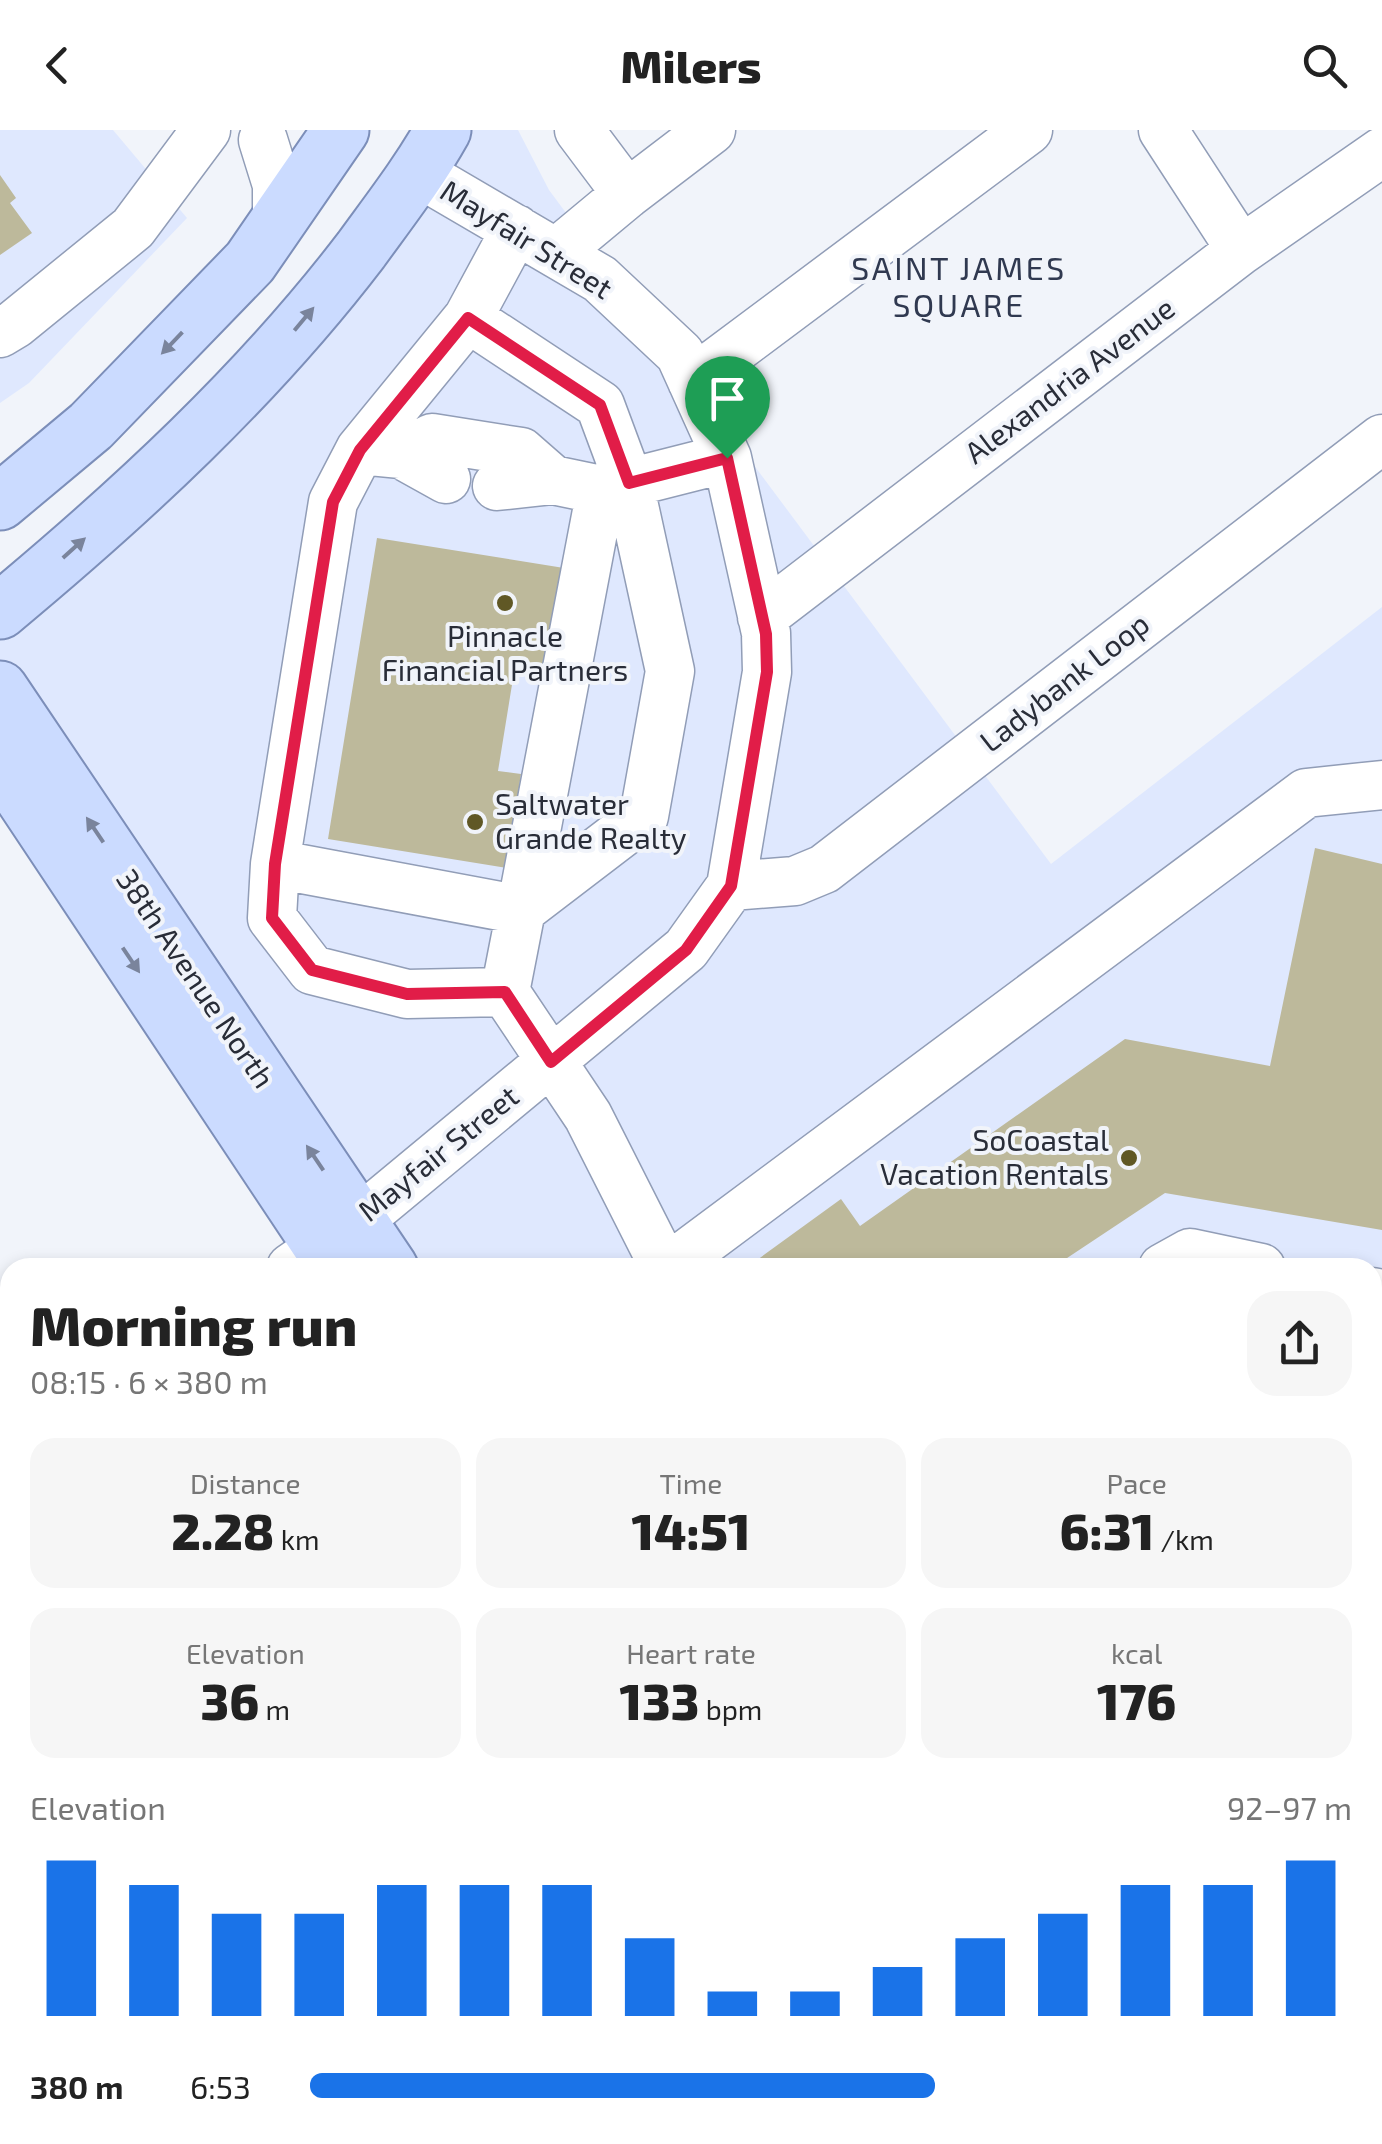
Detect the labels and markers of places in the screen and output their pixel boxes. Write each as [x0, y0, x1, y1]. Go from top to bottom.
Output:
pin [685, 356, 770, 459]
marker: Pinnacle Financial Partners [494, 592, 516, 614]
place label: Pinnacle Financial Partners [382, 617, 628, 687]
place label: Saltwater Grande Realty [495, 785, 687, 855]
marker: Saltwater Grande Realty [464, 811, 486, 833]
place label: SoCoastal Vacation Rentals [880, 1121, 1109, 1191]
marker: SoCoastal Vacation Rentals [1118, 1147, 1140, 1169]

